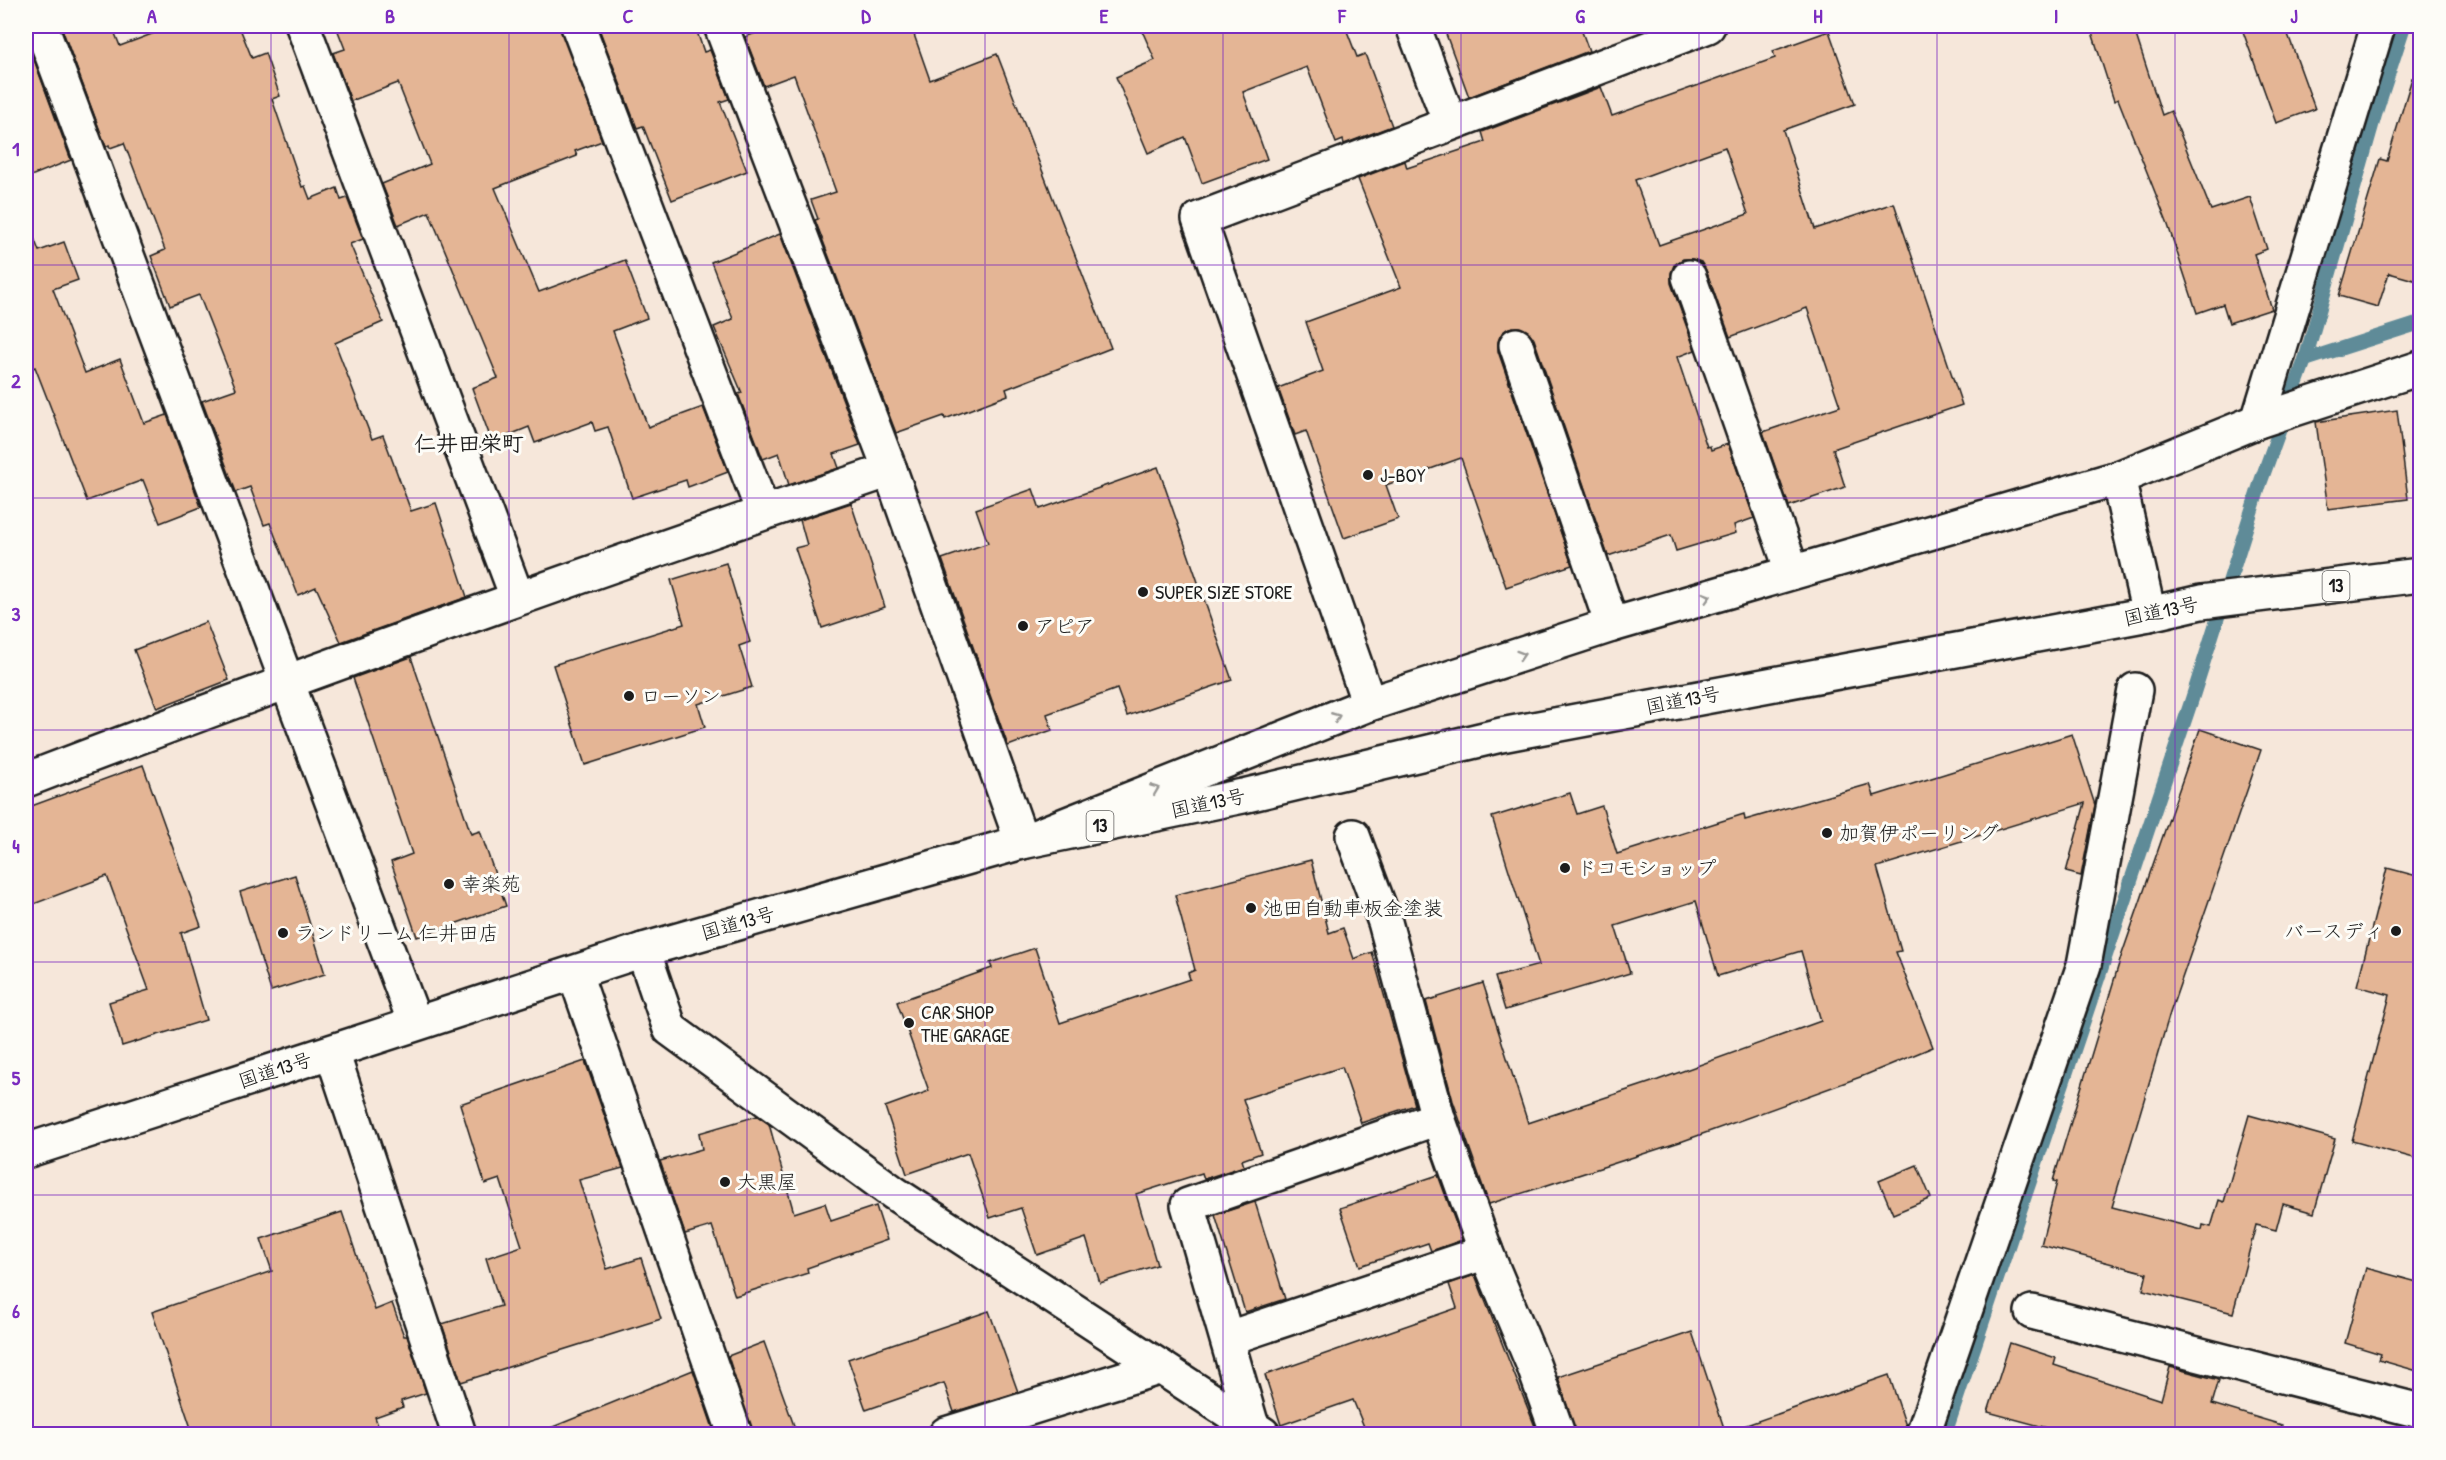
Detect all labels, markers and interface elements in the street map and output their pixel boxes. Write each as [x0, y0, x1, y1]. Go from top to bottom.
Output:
text: A [147, 2, 157, 29]
text: B [385, 2, 395, 29]
text: C [623, 2, 634, 29]
text: D [861, 2, 871, 29]
text: E [1100, 2, 1109, 29]
text: F [1337, 2, 1347, 29]
text: G [1575, 2, 1585, 29]
text: H [1813, 2, 1823, 29]
text: I [2054, 2, 2058, 29]
text: J [2290, 2, 2298, 29]
text: 1 [12, 135, 20, 162]
text: 2 [11, 367, 21, 394]
district label: 仁井田栄町 [414, 428, 524, 458]
place label: J-BOY [1380, 461, 1426, 488]
marker: J-BOY [1361, 468, 1375, 482]
road number: 13 [2322, 571, 2350, 601]
place label: SUPER SIZE STORE [1155, 578, 1293, 605]
marker: SUPER SIZE STORE [1136, 585, 1150, 599]
street label: 国道13号 [2121, 589, 2201, 632]
one-way arrow [1701, 592, 1712, 604]
text: 3 [12, 600, 21, 627]
place label: アピア [1035, 612, 1095, 639]
marker: アピア [1016, 619, 1030, 633]
one-way arrow [1515, 649, 1526, 662]
street label: 国道13号 [1643, 679, 1723, 720]
place label: ローソン [641, 682, 721, 709]
marker: ローソン [622, 689, 636, 703]
one-way arrow [1330, 712, 1341, 724]
street label: 国道13号 [1168, 781, 1248, 824]
one-way arrow [1149, 784, 1160, 796]
road number: 13 [1086, 811, 1114, 841]
place label: 加賀伊ポーリング [1839, 819, 1999, 846]
marker: 加賀伊ポーリング [1820, 826, 1834, 840]
text: 4 [12, 832, 20, 859]
place label: ドコモショップ [1577, 854, 1716, 881]
marker: ドコモショップ [1558, 861, 1572, 875]
place label: 幸楽苑 [461, 870, 521, 897]
marker: 幸楽苑 [442, 877, 456, 891]
place label: 池田自動車板金塗装 [1263, 894, 1443, 921]
street label: 国道13号 [698, 899, 778, 946]
marker: 池田自動車板金塗装 [1244, 901, 1258, 915]
place label: バースディ [2284, 917, 2384, 944]
place label: ランドリーム 仁井田店 [295, 919, 499, 946]
marker: バースディ [2389, 924, 2403, 938]
marker: ランドリーム 仁井田店 [276, 926, 290, 940]
place label: CAR SHOP THE GARAGE [921, 998, 1010, 1048]
marker: CAR SHOP THE GARAGE [902, 1016, 916, 1030]
street label: 国道13号 [234, 1045, 315, 1094]
text: 5 [12, 1064, 21, 1091]
place label: 大黒屋 [737, 1168, 797, 1195]
marker: 大黒屋 [718, 1175, 732, 1189]
text: 6 [12, 1297, 20, 1324]

